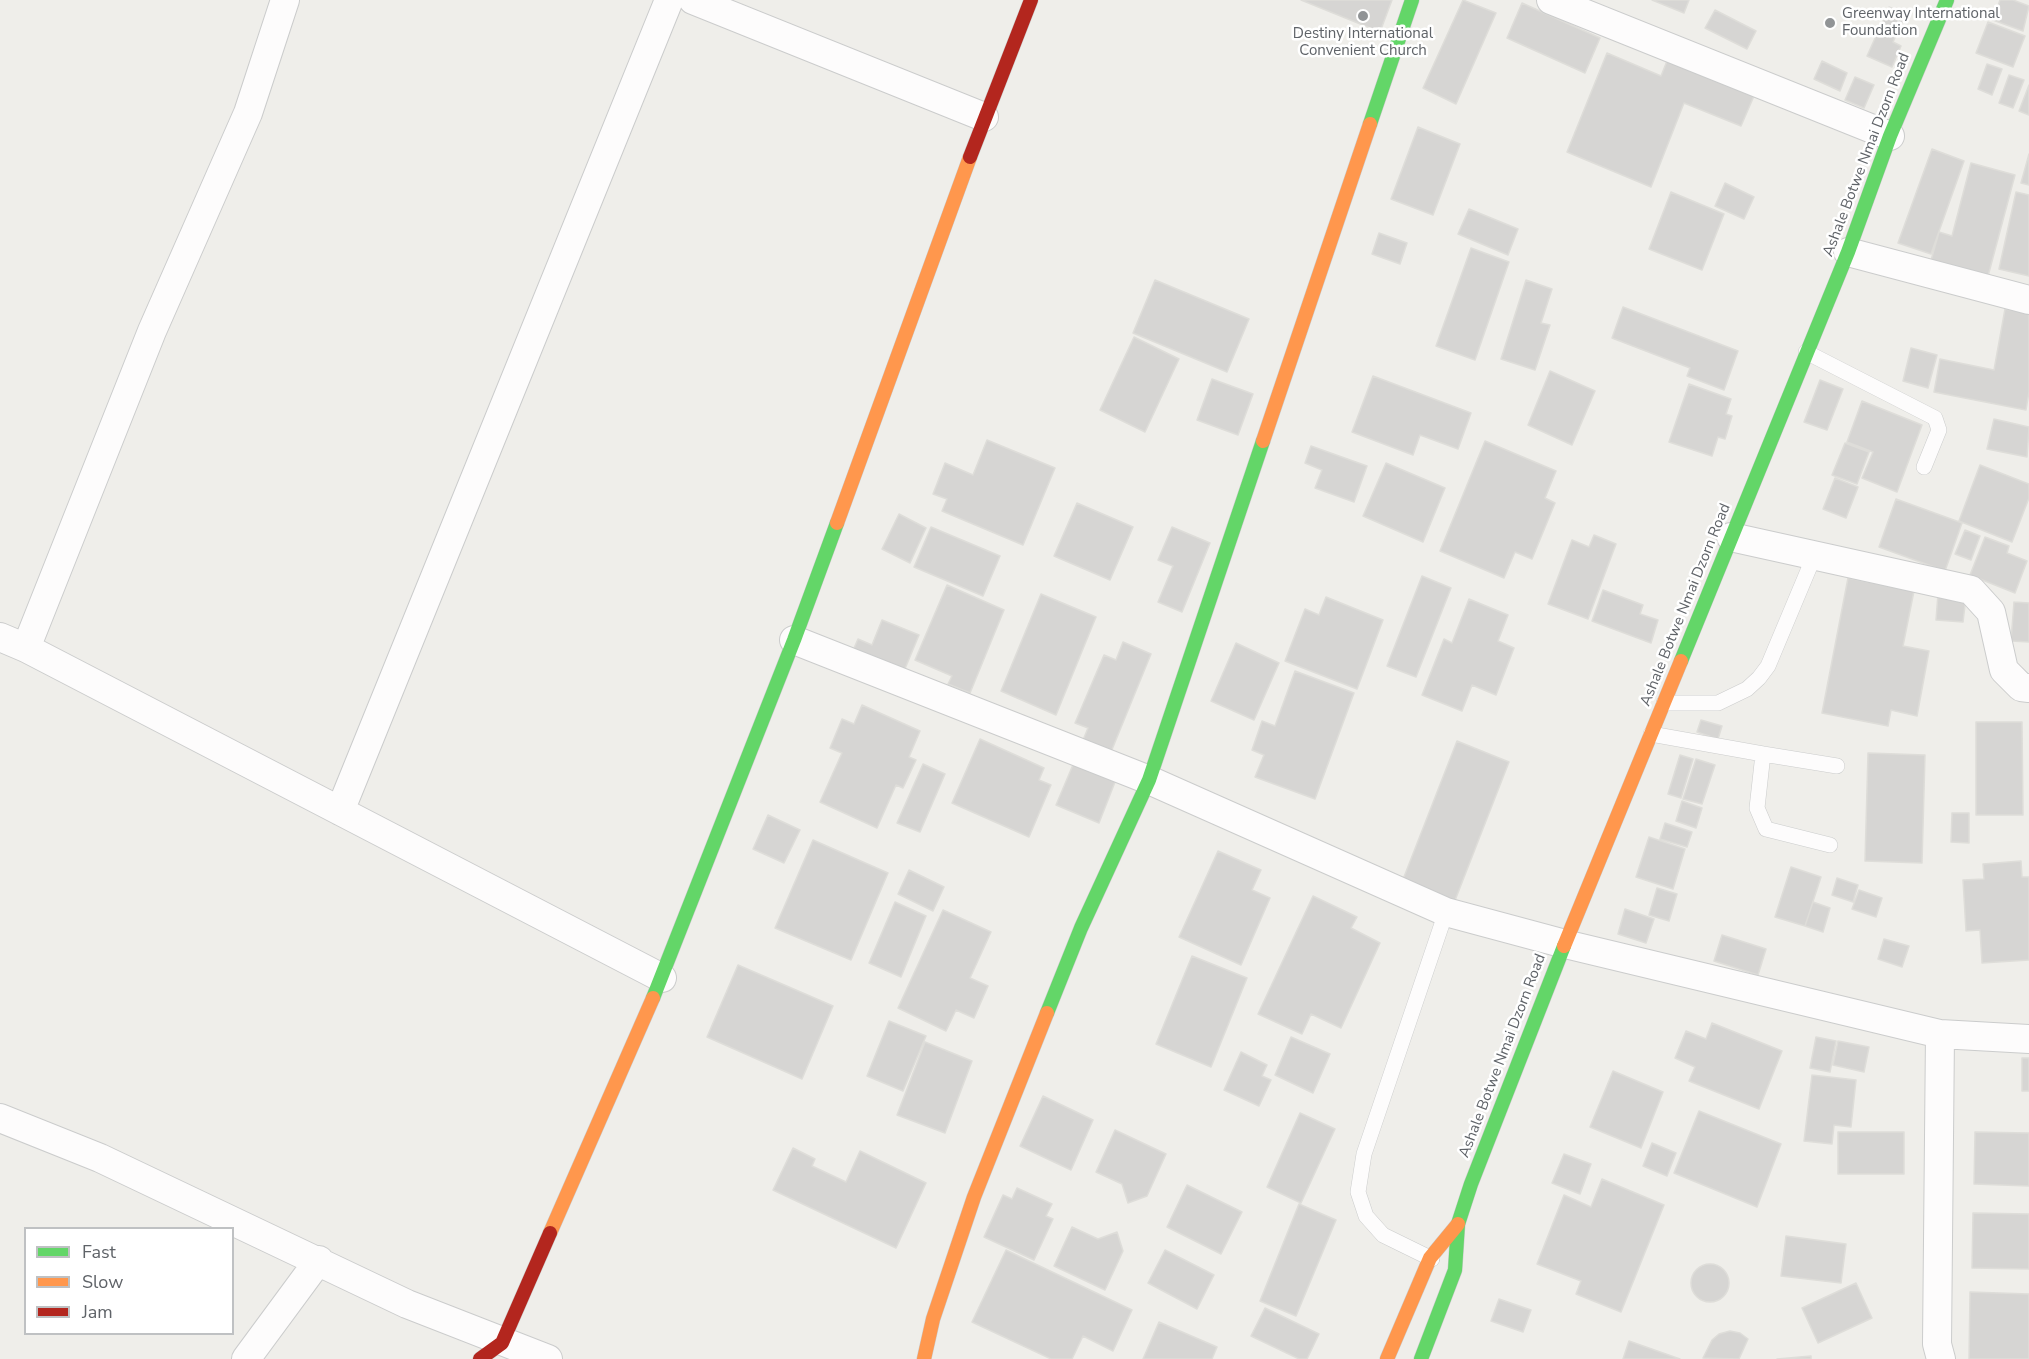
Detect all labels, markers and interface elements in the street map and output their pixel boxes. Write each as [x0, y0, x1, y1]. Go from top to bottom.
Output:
place label: Greenway International Foundation [1842, 5, 2000, 40]
marker: Destiny International Convenient Church [1356, 9, 1370, 23]
marker: Greenway International Foundation [1823, 16, 1837, 30]
place label: Destiny International Convenient Church [1293, 25, 1433, 60]
street label: Ashale Botwe Nmai Dzorn Road [1820, 51, 1914, 259]
street label: Ashale Botwe Nmai Dzorn Road [1637, 501, 1735, 709]
street label: Ashale Botwe Nmai Dzorn Road [1456, 952, 1550, 1160]
legend [24, 1227, 234, 1335]
text: Fast [82, 1240, 116, 1264]
text: Slow [82, 1270, 123, 1294]
text: Jam [82, 1300, 113, 1324]

